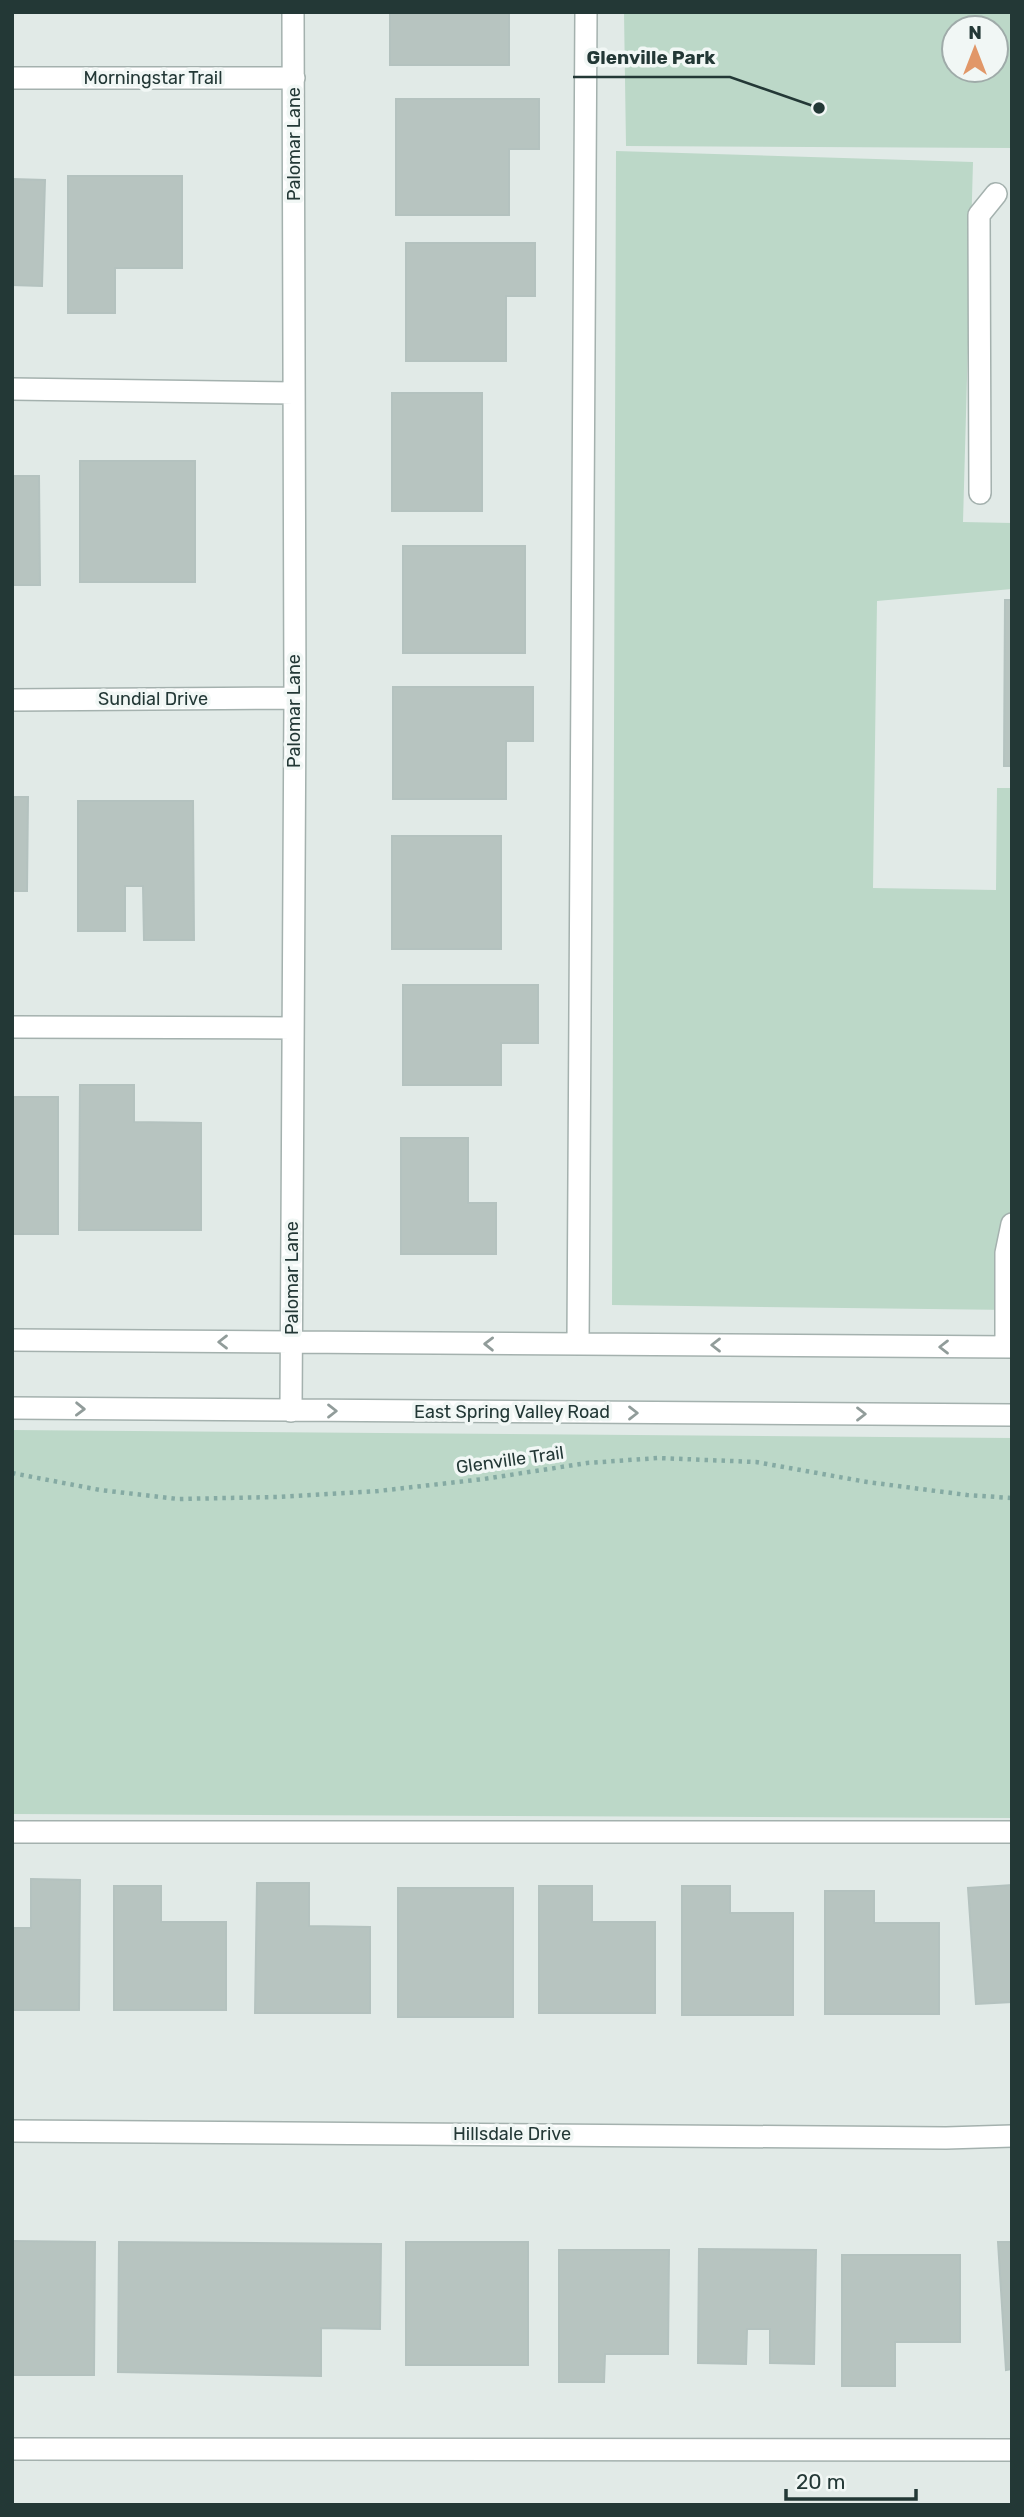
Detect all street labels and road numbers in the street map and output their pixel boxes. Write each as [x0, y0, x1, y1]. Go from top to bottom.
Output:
street label: Morningstar Trail [83, 67, 223, 89]
street label: Palomar Lane [283, 87, 305, 201]
street label: Palomar Lane [283, 654, 305, 768]
street label: Sundial Drive [98, 688, 208, 710]
street label: Palomar Lane [281, 1221, 303, 1335]
street label: East Spring Valley Road [414, 1401, 610, 1423]
street label: Glenville Trail [455, 1442, 565, 1478]
street label: Hillsdale Drive [453, 2123, 571, 2145]

